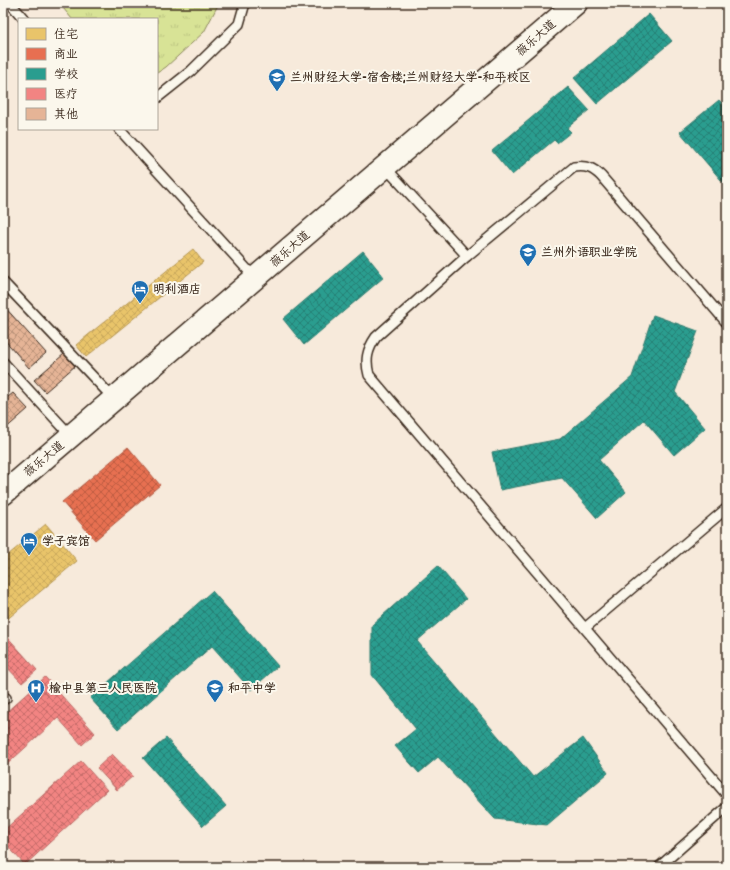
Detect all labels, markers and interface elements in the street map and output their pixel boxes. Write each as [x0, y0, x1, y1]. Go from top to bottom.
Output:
street label: 薇乐大道 [513, 17, 559, 59]
legend [18, 18, 158, 130]
text: 住宅 [54, 27, 78, 42]
text: 商业 [54, 47, 78, 62]
text: 学校 [54, 67, 78, 82]
school or university icon: 兰州财经大学-宿舍楼;兰州财经大学-和平校区 [267, 67, 287, 92]
place label: 兰州财经大学-宿舍楼;兰州财经大学-和平校区 [290, 70, 531, 85]
text: 医疗 [54, 87, 78, 102]
text: 其他 [54, 107, 78, 122]
street label: 薇乐大道 [267, 228, 313, 270]
school or university icon: 兰州外语职业学院 [518, 242, 538, 267]
place label: 兰州外语职业学院 [541, 245, 637, 260]
hotel icon: 明利酒店 [130, 279, 150, 304]
place label: 明利酒店 [153, 282, 201, 297]
street label: 薇乐大道 [21, 438, 67, 480]
hotel icon: 学子宾馆 [19, 531, 39, 556]
place label: 学子宾馆 [42, 534, 90, 549]
hospital icon: 榆中县第三人民医院 [26, 678, 46, 703]
school or university icon: 和平中学 [205, 678, 225, 703]
place label: 榆中县第三人民医院 [49, 681, 157, 696]
place label: 和平中学 [228, 681, 276, 696]

